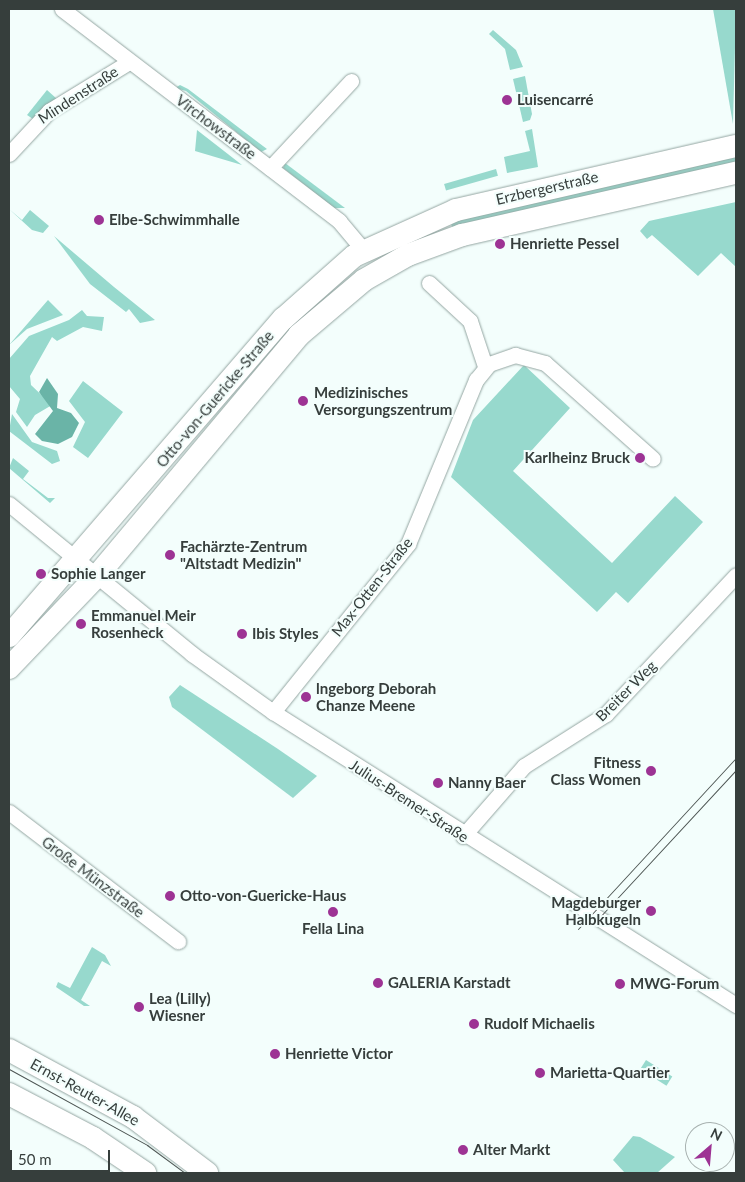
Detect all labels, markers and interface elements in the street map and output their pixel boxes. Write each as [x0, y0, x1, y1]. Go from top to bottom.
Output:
street label: Mindenstraße [35, 62, 121, 128]
street label: Virchowstraße [172, 91, 260, 163]
place label: Luisencarré [517, 91, 594, 109]
marker: Luisencarré [501, 94, 513, 106]
street label: Erzbergerstraße [494, 167, 600, 209]
place label: Elbe-Schwimmhalle [109, 211, 240, 229]
marker: Elbe-Schwimmhalle [93, 214, 105, 226]
place label: Henriette Pessel [510, 235, 619, 253]
marker: Henriette Pessel [494, 238, 506, 250]
street label: Otto-von-Guericke-Straße [153, 327, 277, 471]
place label: Medizinisches Versorgungszentrum [314, 383, 452, 418]
marker: Medizinisches Versorgungszentrum [296, 394, 310, 408]
place label: Karlheinz Bruck [524, 449, 630, 467]
marker: Karlheinz Bruck [634, 452, 646, 464]
street label: Max-Otten-Straße [328, 534, 416, 640]
place label: Fachärzte-Zentrum "Altstadt Medizin" [180, 537, 307, 572]
marker: Fachärzte-Zentrum "Altstadt Medizin" [164, 549, 176, 561]
place label: Sophie Langer [51, 565, 146, 583]
marker: Sophie Langer [35, 568, 47, 580]
place label: Emmanuel Meir Rosenheck [91, 606, 196, 641]
marker: Emmanuel Meir Rosenheck [75, 618, 87, 630]
place label: Ibis Styles [252, 625, 319, 643]
marker: Ibis Styles [236, 628, 248, 640]
street label: Breiter Weg [592, 657, 660, 725]
place label: lngeborg Deborah Chanze Meene [316, 679, 436, 714]
marker: lngeborg Deborah Chanze Meene [300, 691, 312, 703]
place label: Fitness Class Women [550, 753, 641, 788]
street label: Julius-Bremer-Straße [346, 756, 472, 846]
marker: Fitness Class Women [645, 765, 657, 777]
place label: Nanny Baer [448, 774, 526, 792]
marker: Nanny Baer [432, 777, 444, 789]
street label: Große Münzstraße [38, 833, 148, 921]
place label: Otto-von-Guericke-Haus [180, 887, 346, 905]
marker: Otto-von-Guericke-Haus [164, 890, 176, 902]
place label: Magdeburger Halbkugeln [551, 893, 641, 928]
marker: Magdeburger Halbkugeln [645, 905, 657, 917]
marker: Fella Lina [327, 906, 339, 918]
place label: Fella Lina [302, 920, 364, 938]
place label: GALERIA Karstadt [388, 974, 511, 992]
place label: MWG-Forum [630, 975, 719, 993]
marker: GALERIA Karstadt [372, 977, 384, 989]
marker: MWG-Forum [614, 978, 626, 990]
place label: Lea (Lilly) Wiesner [149, 989, 211, 1024]
marker: Lea (Lilly) Wiesner [133, 1001, 145, 1013]
place label: Rudolf Michaelis [484, 1015, 595, 1033]
marker: Rudolf Michaelis [468, 1018, 480, 1030]
place label: Henriette Victor [285, 1045, 393, 1063]
marker: Henriette Victor [269, 1048, 281, 1060]
street label: Ernst-Reuter-Allee [27, 1055, 143, 1129]
place label: Marietta-Quartier [550, 1064, 670, 1082]
marker: Marietta-Quartier [534, 1067, 546, 1079]
north arrow [685, 1122, 735, 1172]
text: N [708, 1124, 725, 1144]
scale bar [12, 1140, 112, 1172]
place label: Alter Markt [473, 1141, 551, 1159]
marker: Alter Markt [457, 1144, 469, 1156]
text: 50 m [18, 1150, 52, 1168]

